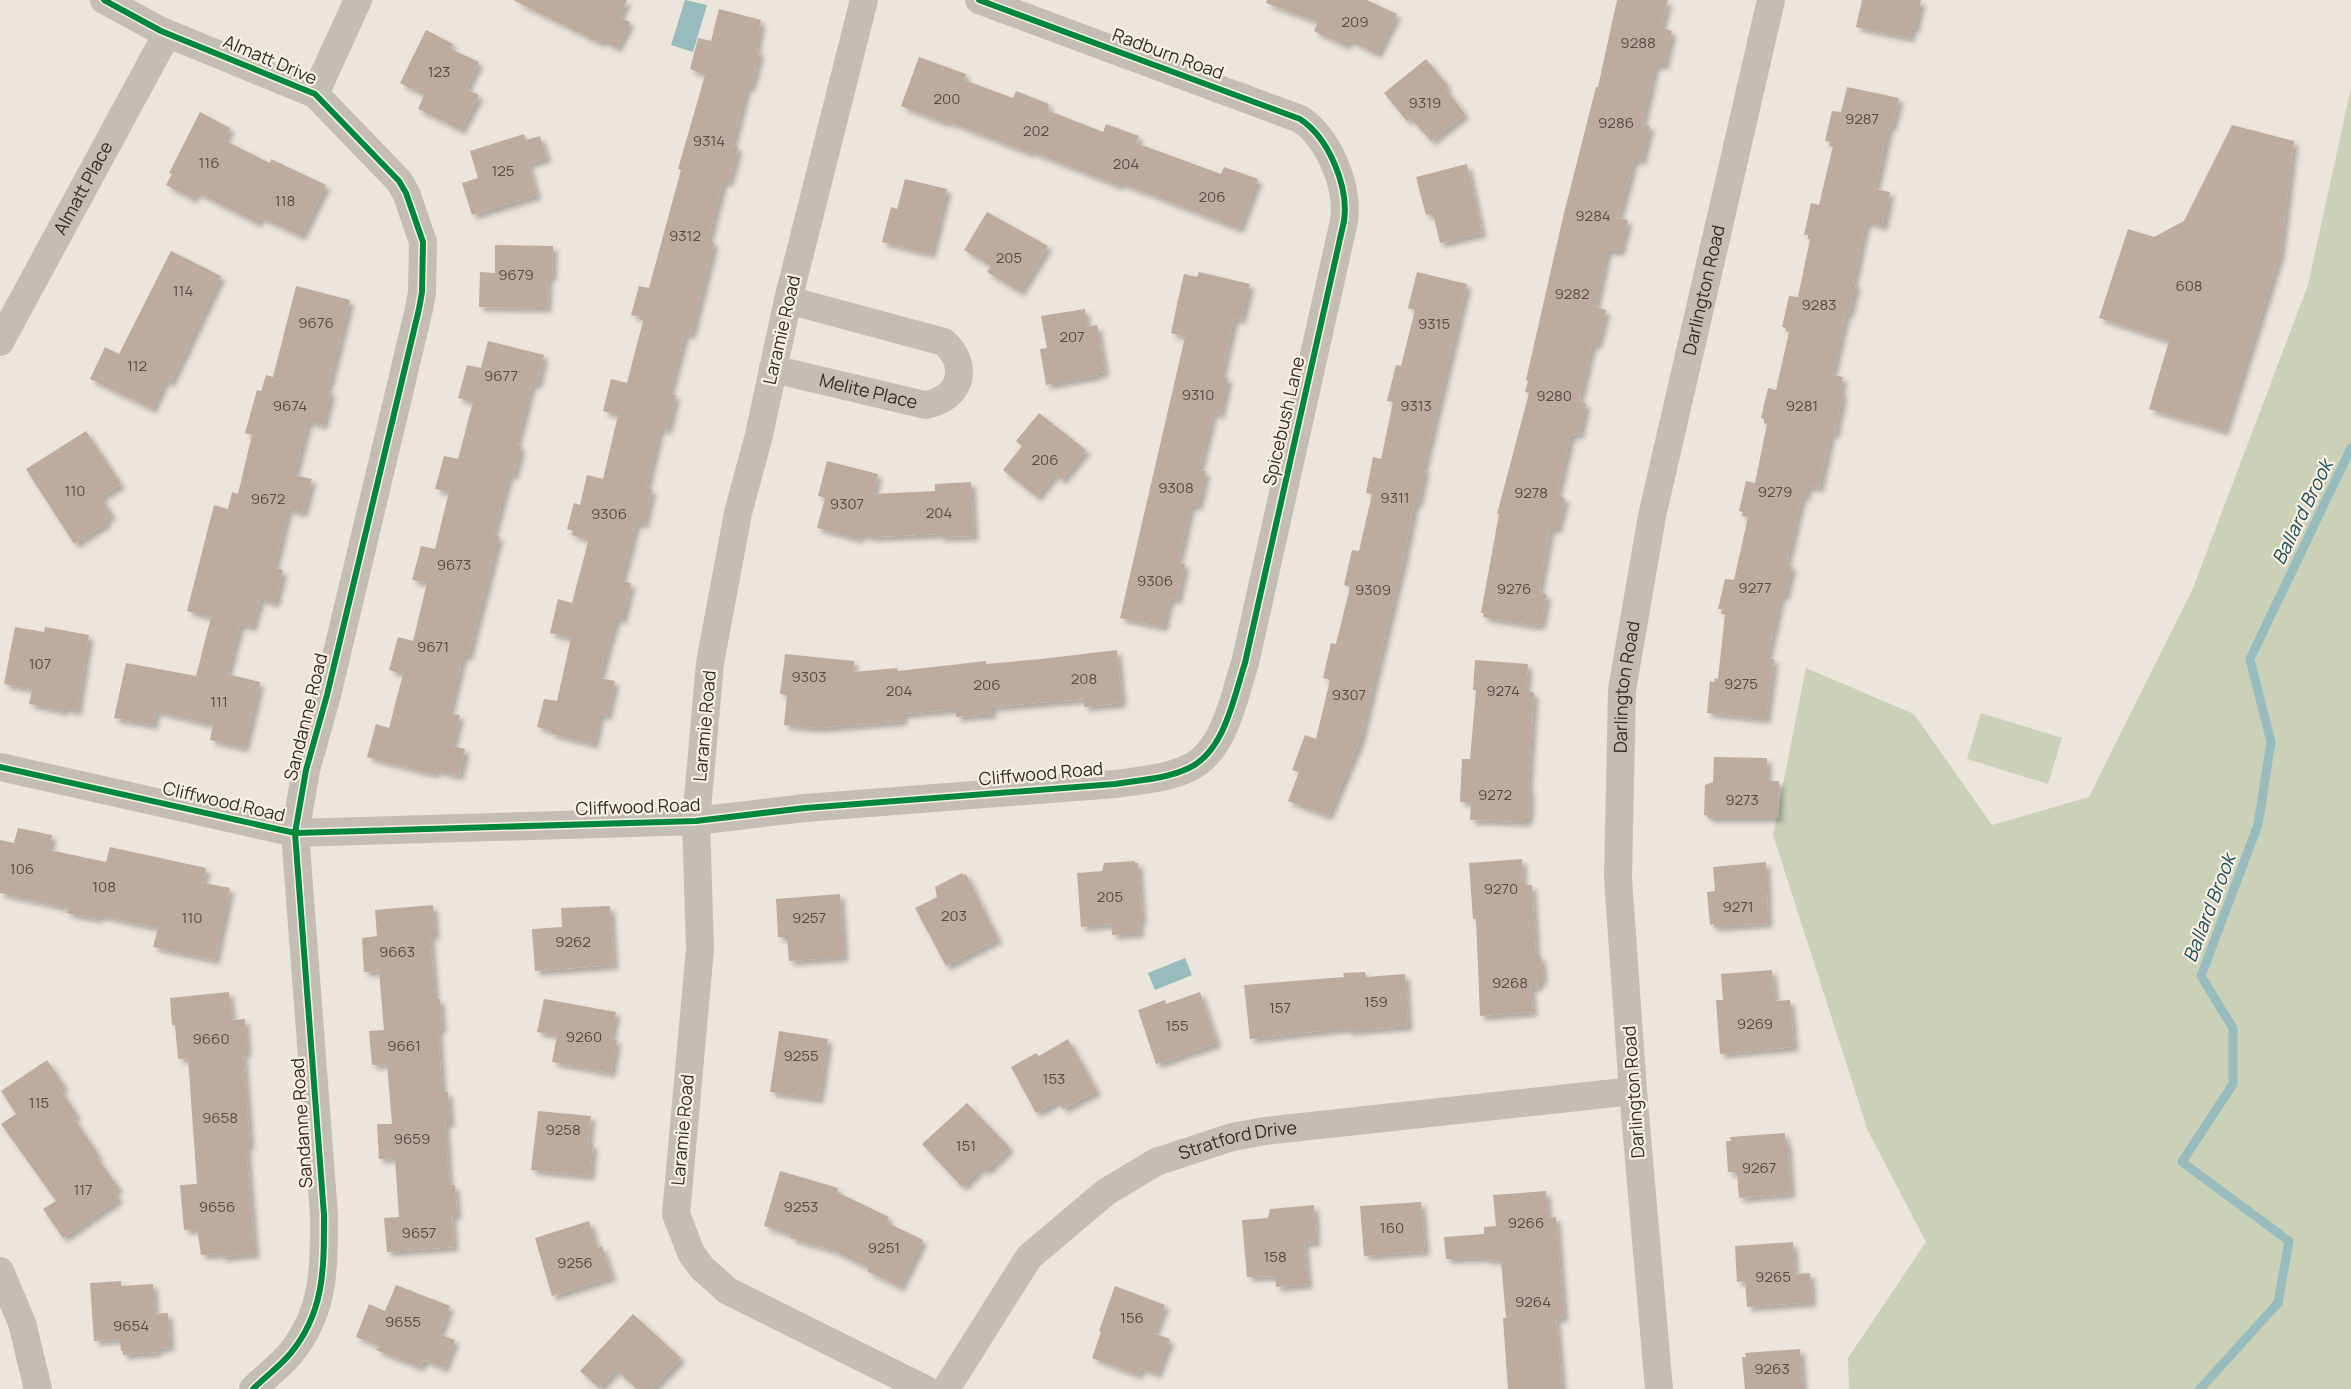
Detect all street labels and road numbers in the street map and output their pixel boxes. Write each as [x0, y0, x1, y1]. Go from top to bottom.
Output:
street label: Radburn Road [1109, 22, 1227, 84]
street label: Almatt Drive [220, 29, 321, 90]
street label: Almatt Place [47, 137, 118, 239]
street label: Darlington Road [1676, 223, 1730, 357]
street label: Laramie Road [757, 273, 805, 387]
street label: Spicebush Lane [1257, 354, 1310, 488]
street label: Melite Place [817, 367, 920, 414]
street label: Darlington Road [1608, 619, 1645, 753]
street label: Sandanne Road [278, 651, 332, 783]
street label: Laramie Road [687, 669, 721, 783]
street label: Cliffwood Road [978, 756, 1104, 790]
street label: Cliffwood Road [161, 775, 288, 827]
street label: Cliffwood Road [575, 792, 701, 820]
street label: Darlington Road [1616, 1025, 1650, 1159]
street label: Sandanne Road [284, 1057, 318, 1189]
street label: Laramie Road [665, 1073, 699, 1187]
street label: Stratford Drive [1175, 1115, 1298, 1165]

